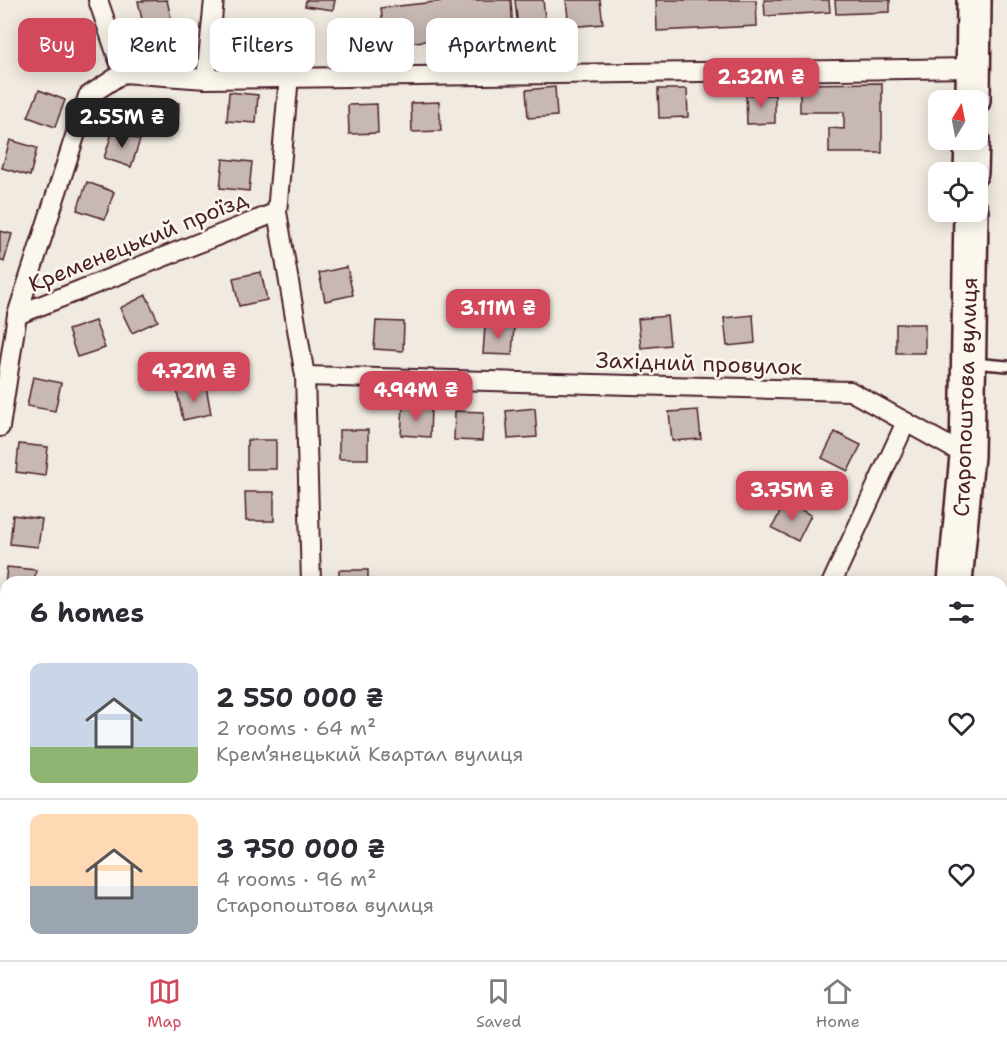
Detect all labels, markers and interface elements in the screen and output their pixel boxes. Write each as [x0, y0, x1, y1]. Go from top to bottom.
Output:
chip: Buy [18, 18, 96, 72]
chip: Rent [108, 18, 198, 72]
chip: Filters [210, 18, 315, 72]
chip: New [327, 18, 414, 72]
chip: Apartment [426, 18, 578, 72]
pin: 2.32M ₴ [706, 58, 816, 109]
text: 2.32M ₴ [717, 64, 805, 90]
north arrow [928, 90, 988, 150]
map controls [928, 90, 988, 222]
pin: 2.55M ₴ [67, 98, 177, 149]
text: 2.55M ₴ [79, 104, 165, 130]
button: locate [928, 162, 988, 222]
street label: Кременецький проїзд [24, 184, 252, 299]
street label: Старопоштова вулиця [947, 277, 984, 517]
pin: 3.11M ₴ [443, 289, 553, 340]
text: 3.11M ₴ [460, 295, 536, 321]
street label: Західний провулок [595, 345, 803, 382]
pin: 4.72M ₴ [139, 352, 249, 403]
text: 4.72M ₴ [152, 358, 236, 384]
pin: 4.94M ₴ [361, 371, 471, 422]
text: 4.94M ₴ [374, 377, 458, 403]
pin: 3.75M ₴ [737, 471, 847, 522]
text: 3.75M ₴ [750, 477, 834, 503]
text: 6 homes [30, 595, 144, 630]
icon: filters [945, 596, 978, 629]
text: 2 550 000 ₴ [216, 680, 384, 715]
icon: home [78, 687, 150, 759]
icon: heart [945, 707, 978, 740]
text: 2 rooms · 64 m² [216, 715, 376, 741]
text: Крем’янецький Квартал вулиця [216, 741, 523, 767]
text: 3 750 000 ₴ [216, 831, 385, 866]
icon: home [78, 838, 150, 910]
icon: heart [945, 858, 978, 891]
text: 4 rooms · 96 m² [216, 866, 377, 892]
text: Старопоштова вулиця [216, 892, 434, 918]
tab: Map [147, 975, 181, 1032]
tab: Saved [476, 975, 521, 1032]
tab: Home [816, 975, 860, 1032]

